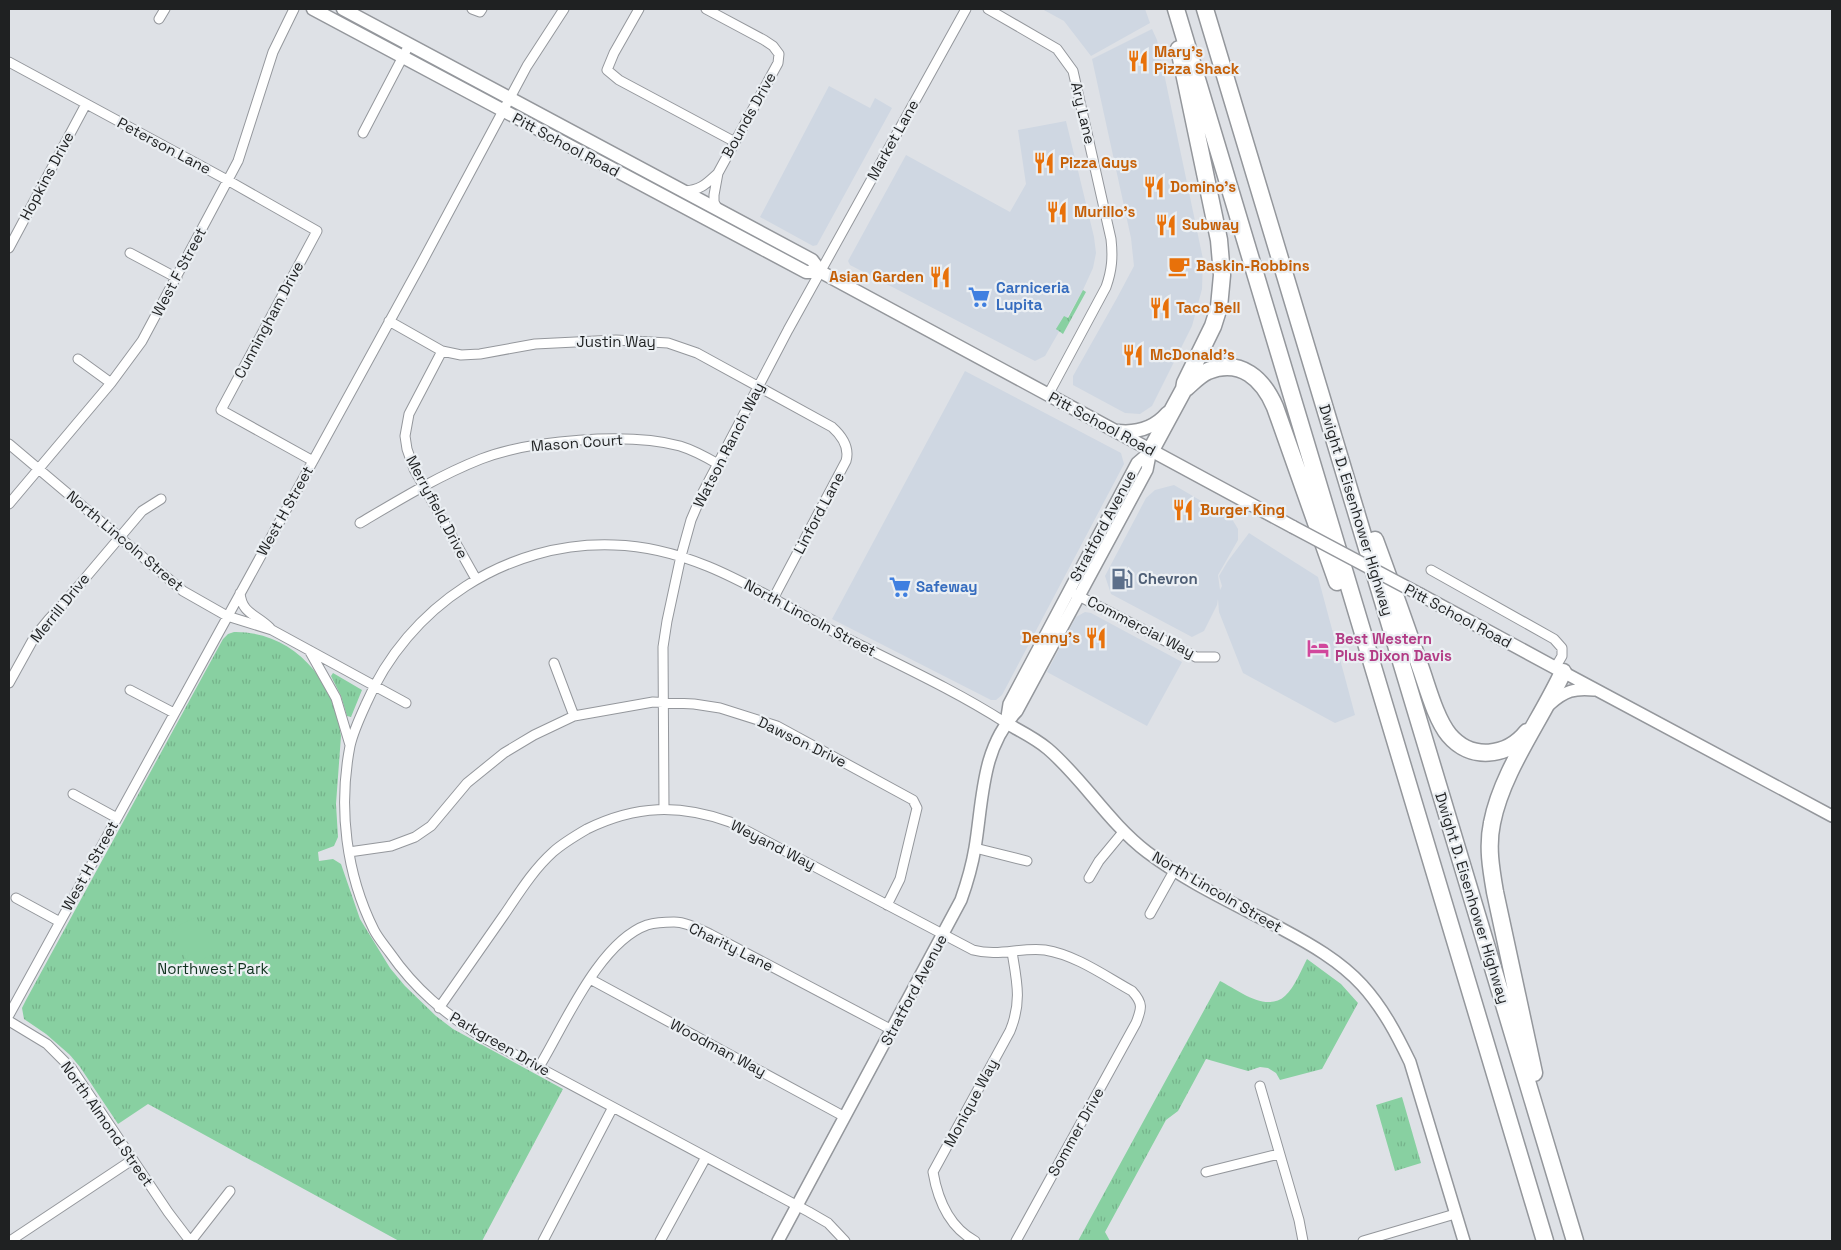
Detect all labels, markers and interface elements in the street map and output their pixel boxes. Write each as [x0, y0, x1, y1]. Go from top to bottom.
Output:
place label: Mary's Pizza Shack [1154, 42, 1240, 78]
restaurant icon: Mary's Pizza Shack [1125, 48, 1151, 74]
street label: Bounds Drive [717, 69, 780, 161]
street label: Ary Lane [1067, 80, 1100, 146]
street label: Market Lane [863, 96, 923, 183]
street label: Pitt School Road [509, 108, 623, 181]
street label: Peterson Lane [114, 113, 214, 178]
street label: Hopkins Drive [15, 128, 78, 223]
restaurant icon: Pizza Guys [1031, 150, 1057, 176]
place label: Pizza Guys [1060, 153, 1137, 172]
restaurant icon: Domino's [1141, 174, 1167, 200]
place label: Domino's [1170, 177, 1236, 196]
restaurant icon: Murillo's [1044, 199, 1070, 225]
place label: Murillo's [1074, 202, 1135, 221]
restaurant icon: Subway [1153, 212, 1179, 238]
place label: Subway [1182, 215, 1239, 234]
street label: West F Street [147, 224, 210, 320]
cafe icon: Baskin-Robbins [1166, 253, 1192, 279]
place label: Baskin-Robbins [1196, 256, 1310, 275]
street label: Cunningham Drive [230, 258, 308, 382]
restaurant icon: Asian Garden [927, 264, 953, 290]
place label: Asian Garden [829, 267, 924, 286]
place label: Carniceria Lupita [996, 278, 1070, 314]
supermarket icon: Carniceria Lupita [966, 284, 992, 310]
restaurant icon: Taco Bell [1147, 295, 1173, 321]
place label: Taco Bell [1176, 298, 1240, 317]
street label: Justin Way [576, 332, 656, 351]
restaurant icon: McDonald's [1120, 342, 1146, 368]
place label: McDonald's [1150, 345, 1235, 364]
street label: Watson Ranch Way [689, 379, 768, 511]
street label: Pitt School Road [1045, 387, 1159, 460]
street label: Dwight D. Eisenhower Highway [1315, 402, 1398, 618]
street label: Mason Court [530, 430, 624, 455]
street label: Merryfield Drive [402, 452, 473, 562]
street label: West H Street [252, 462, 317, 559]
street label: Stratford Avenue [1065, 467, 1140, 585]
street label: Linford Lane [789, 468, 848, 557]
street label: North Lincoln Street [63, 486, 188, 595]
restaurant icon: Burger King [1170, 497, 1196, 523]
place label: Burger King [1200, 500, 1285, 519]
fuel station icon: Chevron [1109, 566, 1135, 592]
street label: Merrill Drive [26, 569, 93, 646]
place label: Chevron [1138, 569, 1198, 588]
supermarket icon: Safeway [887, 574, 913, 600]
street label: North Lincoln Street [741, 575, 880, 660]
place label: Safeway [916, 577, 978, 596]
street label: Pitt School Road [1401, 579, 1515, 652]
street label: Commercial Way [1084, 591, 1198, 662]
restaurant icon: Denny's [1083, 625, 1109, 651]
place label: Denny's [1022, 628, 1080, 647]
place label: Best Western Plus Dixon Davis [1335, 629, 1452, 665]
hotel icon: Best Western Plus Dixon Davis [1305, 635, 1331, 661]
street label: Dawson Drive [755, 712, 850, 771]
street label: Dwight D. Eisenhower Highway [1431, 790, 1514, 1006]
street label: Weyand Way [728, 815, 819, 874]
street label: West H Street [57, 817, 122, 914]
street label: North Lincoln Street [1149, 847, 1286, 937]
street label: Charity Lane [686, 918, 777, 975]
street label: Stratford Avenue [876, 931, 951, 1049]
park label: Northwest Park [157, 959, 269, 978]
street label: Parkgreen Drive [447, 1007, 554, 1080]
street label: Woodman Way [667, 1014, 770, 1081]
street label: Monique Way [939, 1055, 1002, 1150]
street label: North Almond Street [57, 1057, 158, 1190]
street label: Sommer Drive [1043, 1084, 1108, 1179]

